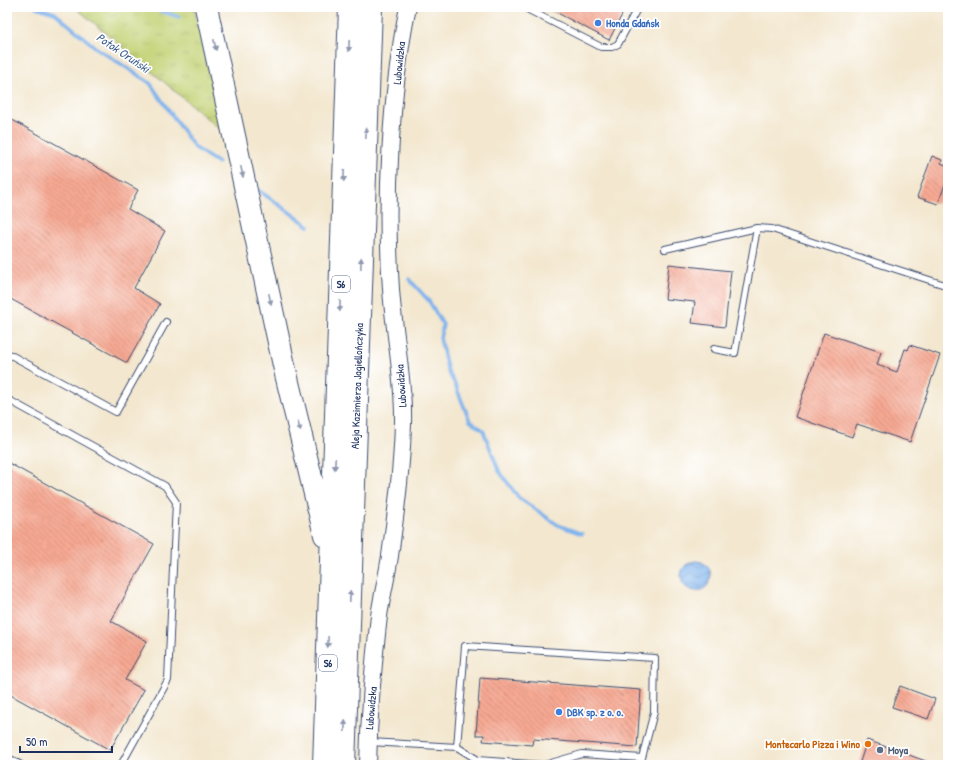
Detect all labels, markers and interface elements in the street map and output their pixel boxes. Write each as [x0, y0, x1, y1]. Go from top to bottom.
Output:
place label: Honda Gdańsk [606, 16, 660, 30]
marker: Honda Gdańsk [593, 18, 603, 28]
water label: Potok Oruński [93, 28, 154, 77]
one-way arrow [212, 39, 218, 51]
one-way arrow [345, 40, 352, 52]
street label: Lubowidzka [390, 40, 408, 85]
one-way arrow [363, 126, 369, 139]
one-way arrow [240, 166, 246, 178]
one-way arrow [341, 170, 347, 183]
one-way arrow [358, 257, 365, 269]
road number: S6 [332, 276, 350, 292]
one-way arrow [267, 293, 273, 305]
one-way arrow [337, 300, 343, 313]
street label: Aleja Kazimierza Jagiellończyka [348, 322, 366, 449]
street label: Lubowidzka [392, 363, 409, 408]
one-way arrow [296, 420, 302, 432]
one-way arrow [332, 458, 338, 471]
one-way arrow [346, 590, 353, 602]
one-way arrow [325, 636, 332, 648]
road number: S6 [319, 655, 337, 671]
street label: Lubowidzka [362, 685, 380, 730]
place label: DBK sp. z o. o. [567, 705, 624, 720]
marker: DBK sp. z o. o. [554, 707, 564, 717]
one-way arrow [342, 719, 348, 732]
scale bar [20, 728, 112, 754]
text: 50 m [26, 733, 47, 750]
place label: Montecarlo Pizza i Wino [766, 737, 861, 751]
marker: Montecarlo Pizza i Wino [863, 739, 873, 749]
place label: Moya [888, 743, 909, 758]
marker: Moya [875, 745, 885, 755]

